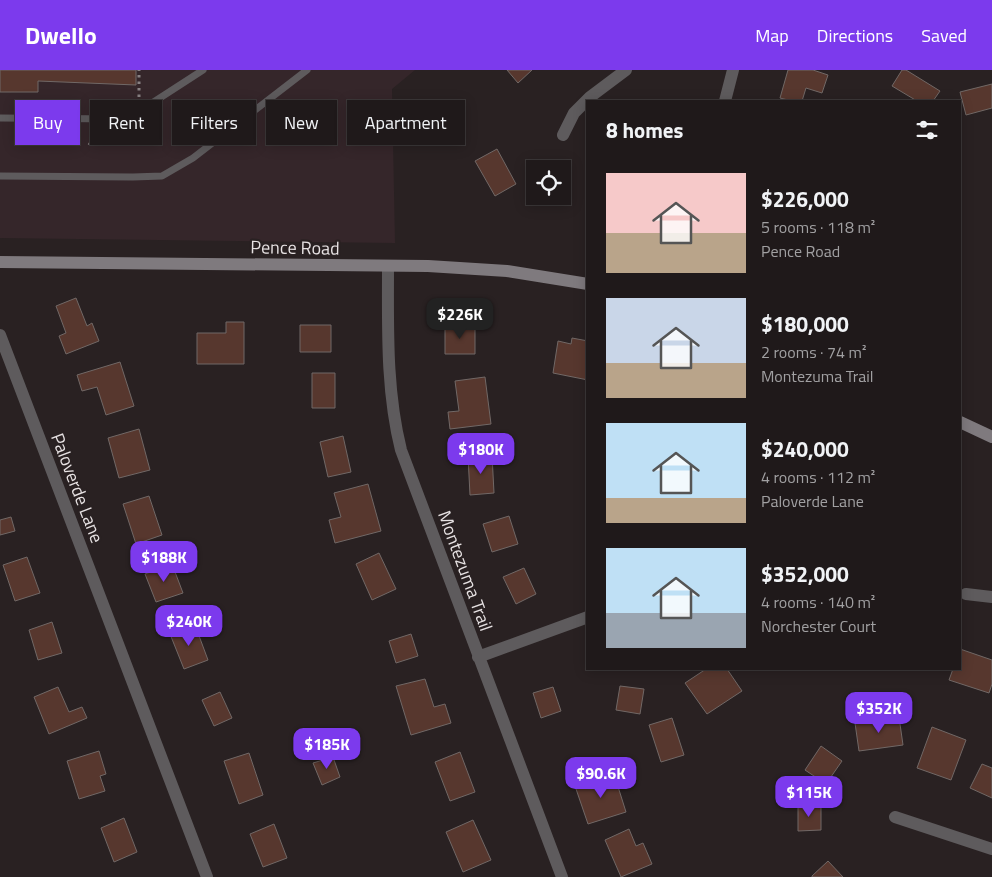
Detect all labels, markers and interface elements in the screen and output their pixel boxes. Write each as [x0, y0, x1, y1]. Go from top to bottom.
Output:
text: Dwello [25, 17, 97, 53]
text: Map [755, 22, 789, 49]
text: Directions [817, 22, 893, 49]
text: Saved [921, 22, 967, 49]
chip: Buy [15, 100, 80, 145]
chip: Rent [90, 100, 162, 145]
chip: Filters [172, 100, 256, 145]
chip: New [266, 100, 337, 145]
chip: Apartment [347, 100, 465, 145]
text: 8 homes [606, 114, 683, 146]
icon: filters [913, 116, 941, 144]
map controls [526, 160, 571, 205]
button: locate [526, 160, 571, 205]
text: $226,000 [761, 183, 849, 215]
icon: home [646, 193, 706, 253]
text: 5 rooms · 118 m² [761, 215, 875, 239]
street label: Pence Road [250, 233, 340, 262]
text: Pence Road [761, 239, 840, 263]
pin: $226K [425, 298, 495, 340]
text: $226K [437, 302, 483, 326]
text: $180,000 [761, 308, 849, 340]
icon: home [646, 318, 706, 378]
text: 2 rooms · 74 m² [761, 340, 866, 364]
text: Montezuma Trail [761, 364, 874, 388]
street label: Paloverde Lane [44, 429, 111, 547]
pin: $180K [446, 432, 516, 475]
text: $240,000 [761, 433, 849, 465]
text: $180K [458, 437, 504, 461]
icon: home [646, 443, 706, 503]
text: 4 rooms · 112 m² [761, 465, 875, 489]
text: Paloverde Lane [761, 489, 864, 513]
street label: Montezuma Trail [431, 507, 500, 635]
pin: $188K [129, 540, 199, 583]
text: $188K [141, 545, 187, 569]
text: $352,000 [761, 558, 849, 590]
icon: home [646, 568, 706, 628]
text: 4 rooms · 140 m² [761, 590, 875, 614]
pin: $240K [154, 604, 224, 647]
text: $240K [166, 609, 212, 633]
text: Norchester Court [761, 614, 876, 638]
pin: $352K [844, 692, 914, 734]
text: $352K [856, 696, 902, 720]
pin: $185K [292, 728, 362, 770]
text: $185K [304, 732, 350, 756]
pin: $90.6K [560, 756, 642, 799]
text: $90.6K [576, 761, 626, 785]
pin: $115K [774, 776, 844, 818]
text: $115K [786, 780, 832, 804]

